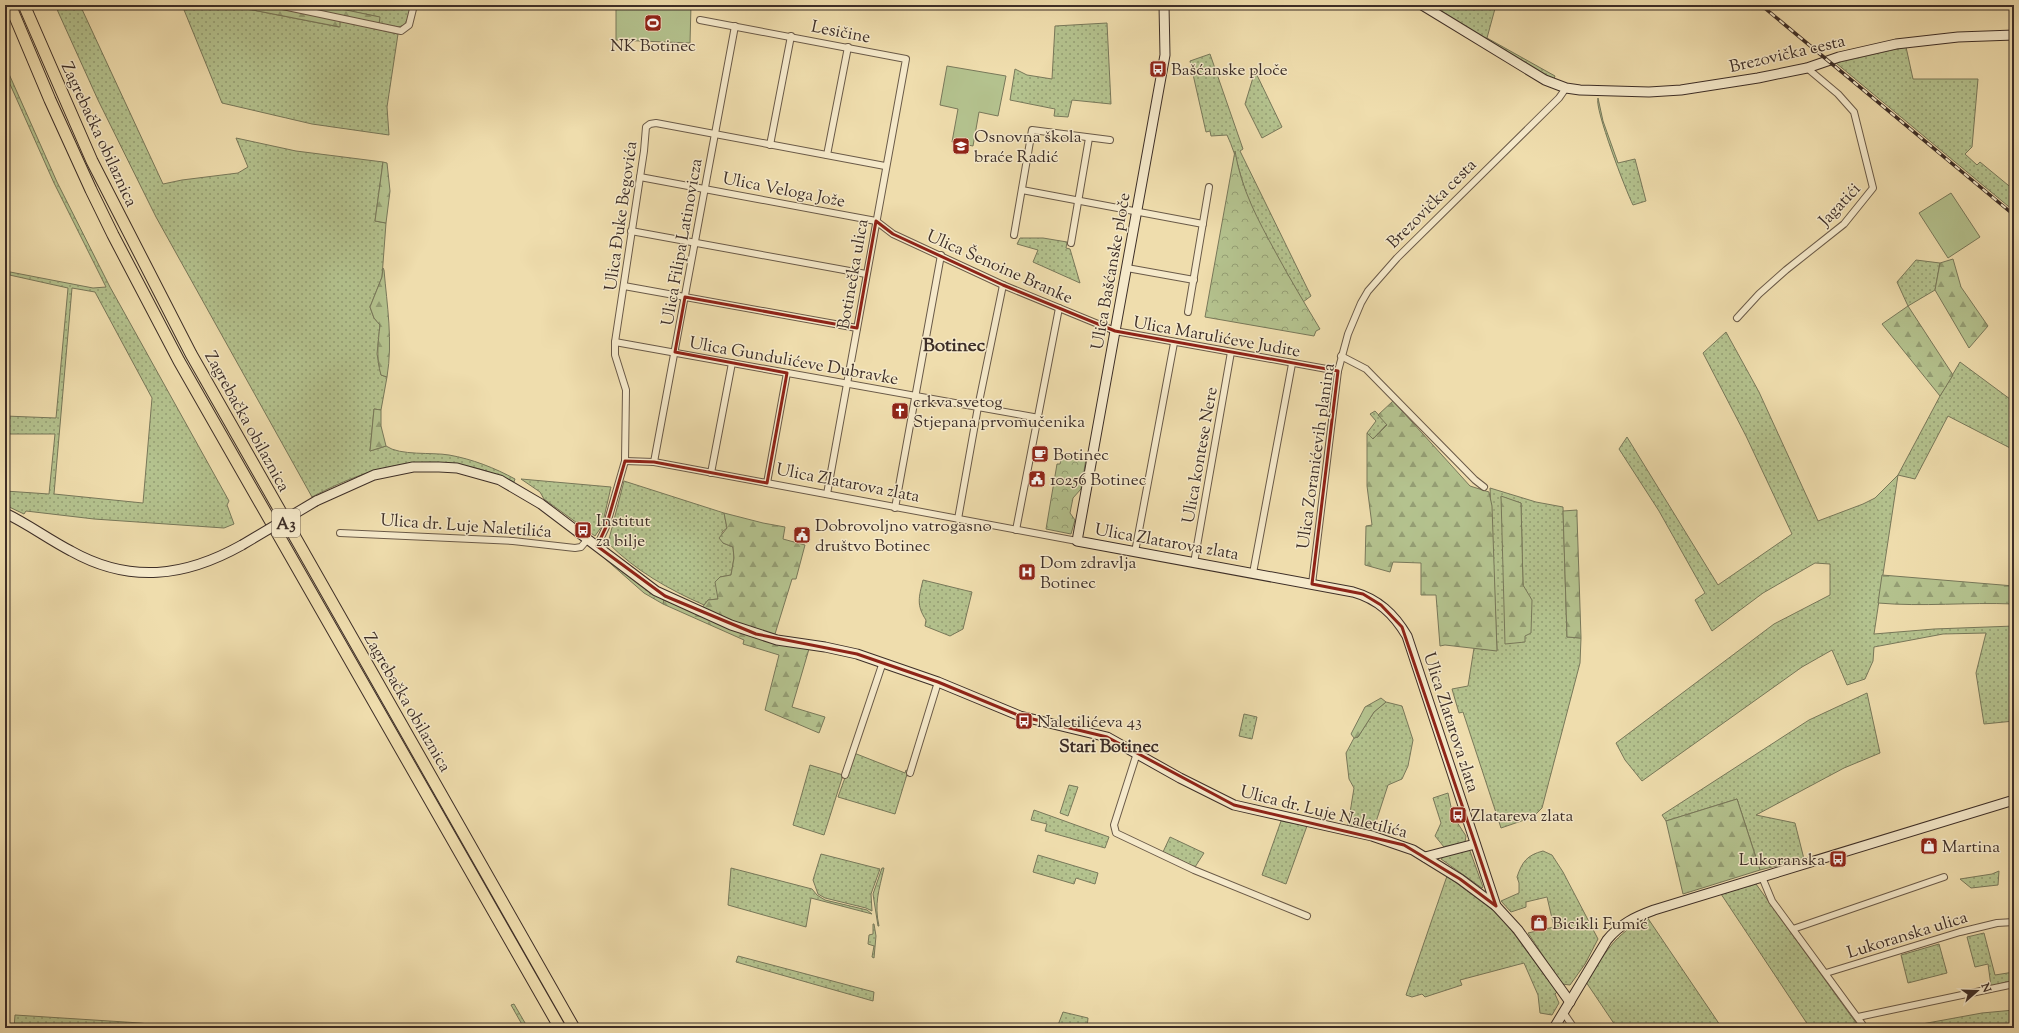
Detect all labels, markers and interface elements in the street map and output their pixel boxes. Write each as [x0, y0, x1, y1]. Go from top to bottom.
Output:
sports icon: NK Botinec [643, 13, 663, 33]
street label: Lesičine [809, 15, 872, 50]
street label: Brezovička cesta [1727, 30, 1848, 80]
place label: NK Botinec [610, 35, 696, 59]
street label: Zagrebačka obilaznica [54, 58, 142, 211]
bus stop icon: Bašćanske ploče [1148, 59, 1168, 79]
place label: Bašćanske ploče [1171, 59, 1288, 83]
place label: Osnovna škola braće Radić [974, 126, 1082, 170]
school or university icon: Osnovna škola braće Radić [951, 136, 971, 156]
street label: Ulica Đuke Begovića [600, 140, 644, 293]
street label: Brezovička cesta [1382, 154, 1483, 255]
street label: Ulica Filipa Latinovicza [656, 157, 710, 328]
street label: Ulica Veloga Jože [720, 167, 847, 215]
street label: Jagatići [1813, 178, 1867, 233]
street label: Ulica Bašćanske ploče [1086, 191, 1138, 352]
street label: Botinečka ulica [832, 217, 875, 331]
street label: Ulica Šenoine Branke [922, 225, 1076, 311]
street label: Ulica Marulićeve Judite [1131, 311, 1302, 365]
street label: Ulica Gundulićeve Dubravke [687, 332, 900, 392]
district label: Botinec [923, 333, 986, 360]
street label: Zagrebačka obilaznica [198, 347, 295, 497]
street label: Ulica Zoranićevih planina [1292, 362, 1342, 551]
street label: Ulica kontese Nere [1177, 385, 1225, 525]
place label: crkva svetog Stjepana prvomučenika [913, 391, 1085, 435]
church icon: crkva svetog Stjepana prvomučenika [890, 401, 910, 421]
cafe icon: Botinec [1030, 444, 1050, 464]
place label: Botinec [1053, 444, 1109, 468]
street label: Ulica Zlatarova zlata [774, 458, 922, 510]
public building icon: 10256 Botinec [1027, 469, 1047, 489]
place label: 10256 Botinec [1050, 469, 1147, 493]
road number: A3 [272, 509, 300, 537]
street label: Ulica dr. Luje Naletilića [379, 509, 553, 545]
place label: Institut za bilje [596, 510, 650, 554]
place label: Dobrovoljno vatrogasno društvo Botinec [815, 515, 992, 559]
street label: Ulica Zlatarova zlata [1093, 518, 1241, 567]
bus stop icon: Institut za bilje [573, 520, 593, 540]
public building icon: Dobrovoljno vatrogasno društvo Botinec [792, 525, 812, 545]
place label: Dom zdravlja Botinec [1040, 552, 1136, 596]
hospital icon: Dom zdravlja Botinec [1017, 562, 1037, 582]
street label: Zagrebačka obilaznica [357, 629, 456, 777]
street label: Ulica Zlatarova zlata [1416, 650, 1484, 796]
bus stop icon: Naletilićeva 43 [1014, 711, 1034, 731]
place label: Naletilićeva 43 [1037, 711, 1142, 735]
district label: Stari Botinec [1059, 735, 1160, 761]
street label: Ulica dr. Luje Naletilića [1237, 781, 1410, 845]
bus stop icon: Zlatareva zlata [1448, 805, 1468, 825]
place label: Zlatareva zlata [1471, 805, 1573, 829]
shop icon: Martina [1919, 836, 1939, 856]
place label: Martina [1942, 836, 2000, 860]
place label: Lukoranska [1739, 849, 1825, 873]
bus stop icon: Lukoranska [1828, 849, 1848, 869]
street label: Lukoranska ulica [1844, 906, 1971, 966]
shop icon: Bicikli Fumić [1529, 913, 1549, 933]
place label: Bicikli Fumić [1552, 913, 1648, 937]
north arrow [1957, 971, 1997, 1011]
text: N [1976, 980, 1995, 995]

